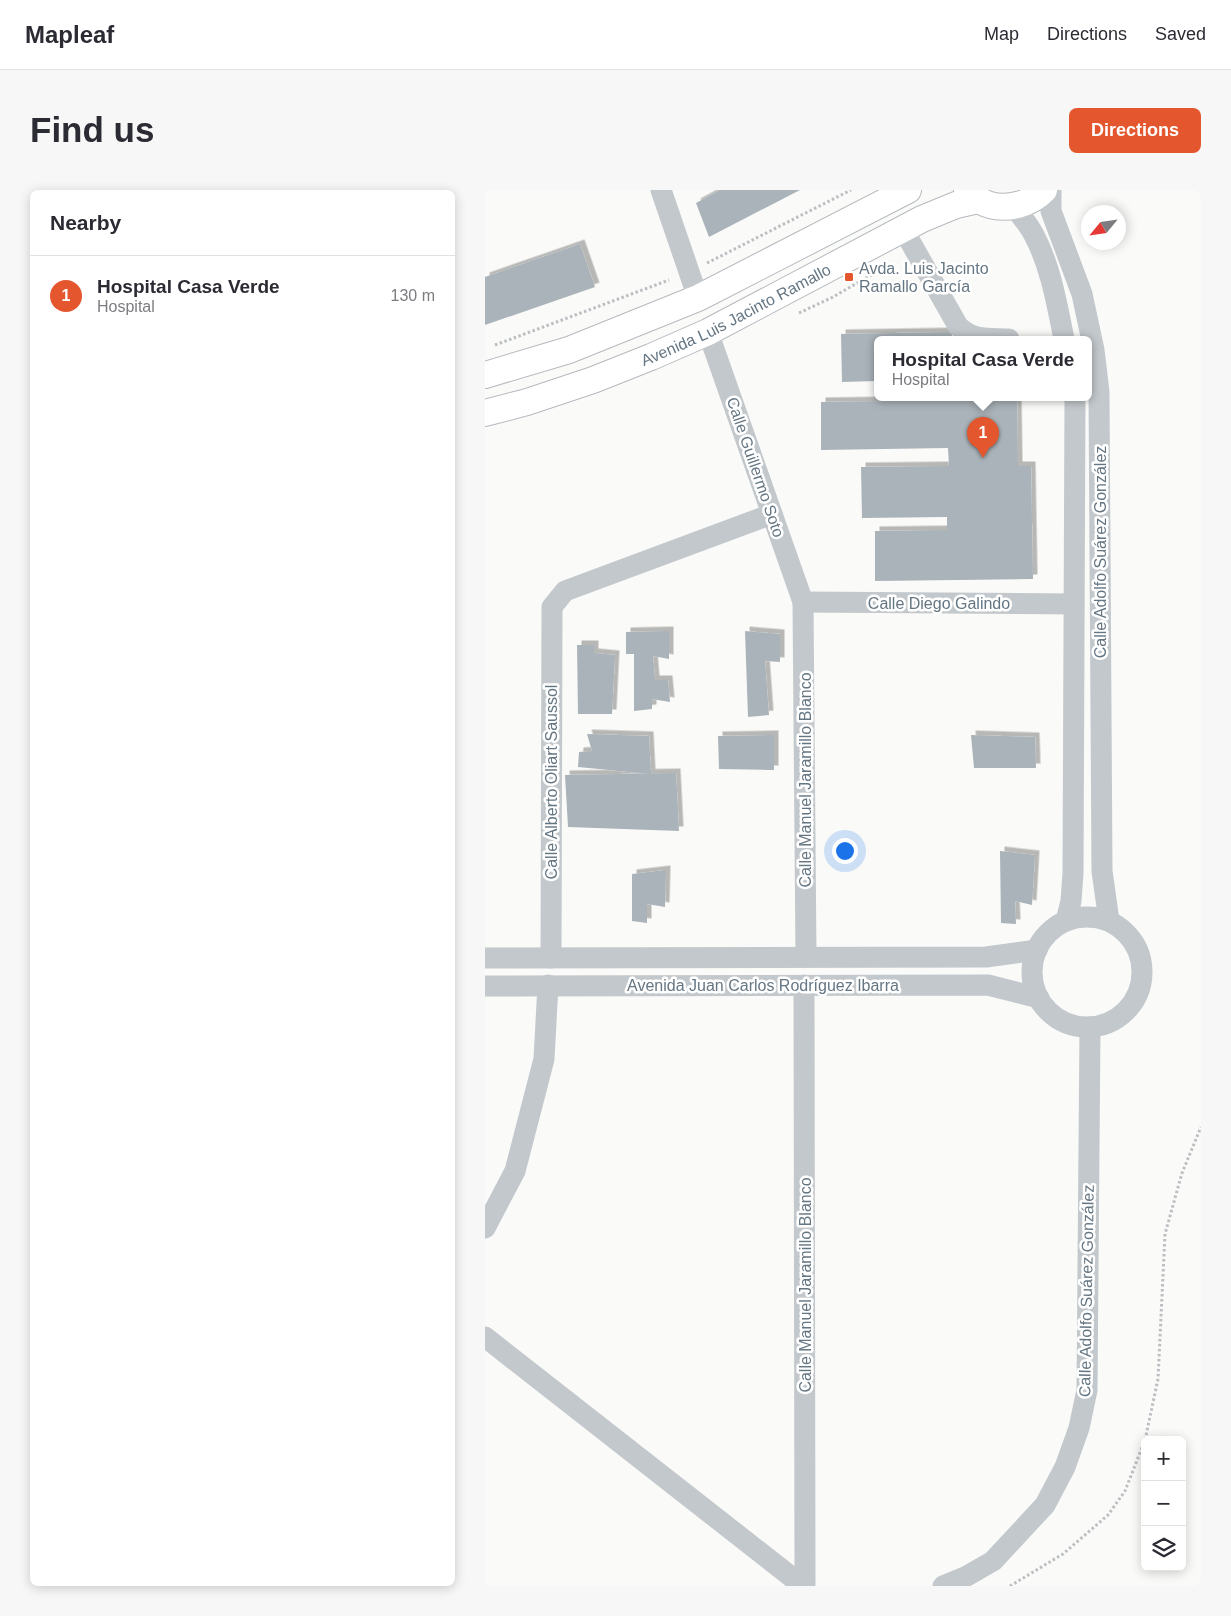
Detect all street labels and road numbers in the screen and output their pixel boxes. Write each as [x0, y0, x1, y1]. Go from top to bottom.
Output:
street label: Avenida Luis Jacinto Ramallo [639, 261, 834, 369]
street label: Calle Guillermo Soto [724, 395, 787, 539]
street label: Calle Adolfo Suárez González [1092, 446, 1109, 658]
street label: Calle Diego Galindo [868, 595, 1010, 612]
street label: Calle Manuel Jaramillo Blanco [797, 672, 814, 888]
street label: Calle Alberto Oliart Saussol [543, 685, 560, 879]
street label: Avenida Juan Carlos Rodríguez Ibarra [627, 977, 899, 994]
street label: Calle Manuel Jaramillo Blanco [797, 1177, 814, 1393]
street label: Calle Adolfo Suárez González [1076, 1185, 1097, 1397]

